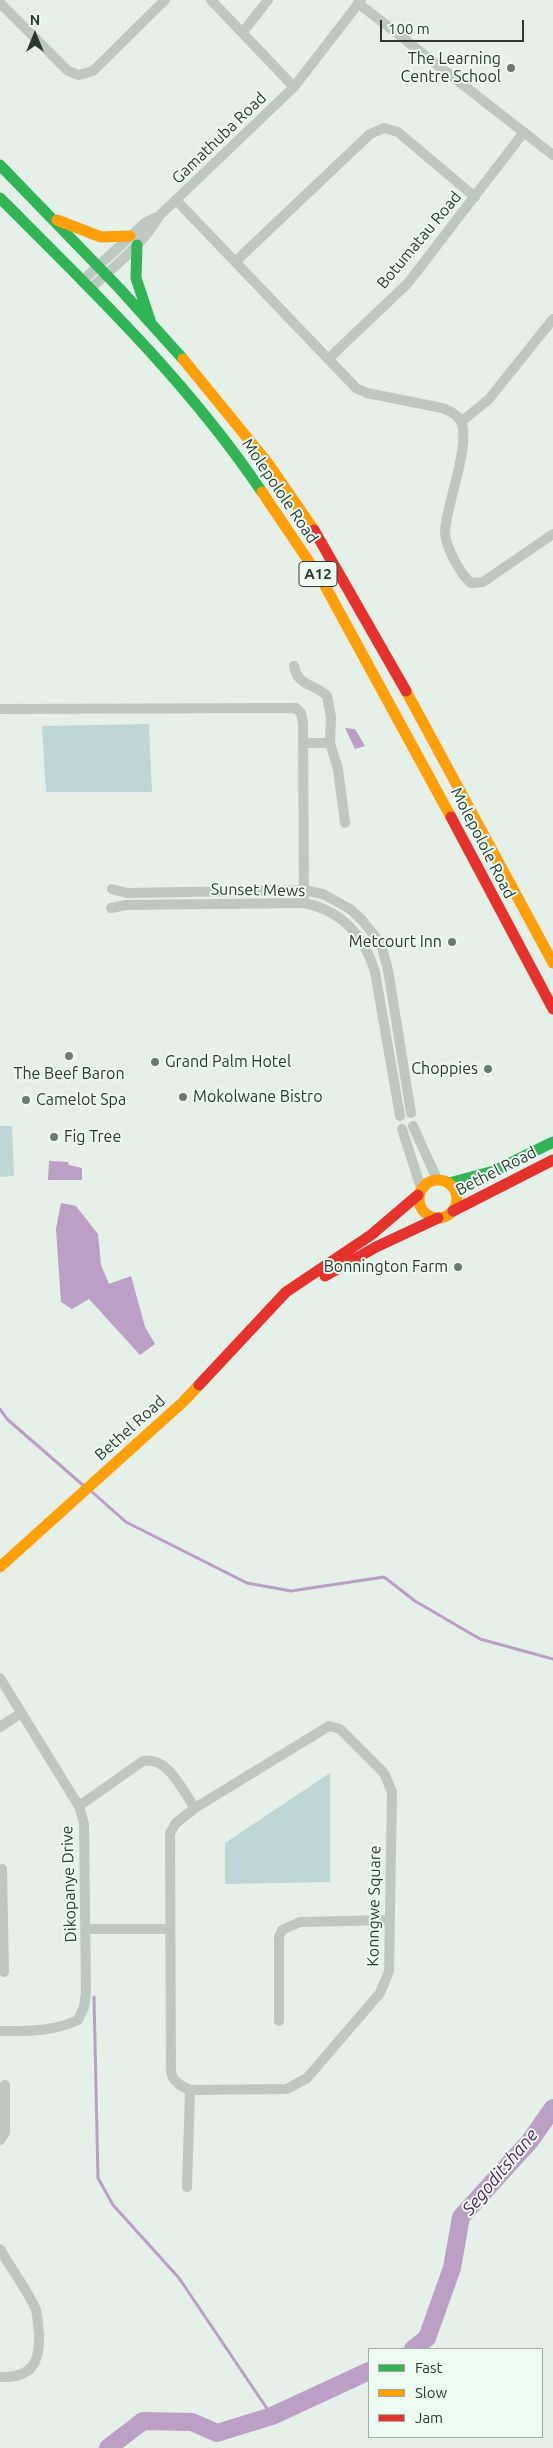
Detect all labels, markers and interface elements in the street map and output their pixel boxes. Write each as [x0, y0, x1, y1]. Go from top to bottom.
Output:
north arrow [10, 10, 60, 60]
scale bar [383, 10, 527, 42]
text: N [30, 12, 40, 28]
text: 100 m [388, 20, 430, 37]
place label: The Learning Centre School [401, 49, 501, 87]
marker: The Learning Centre School [505, 62, 517, 74]
street label: Gamathuba Road [168, 88, 270, 188]
street label: Botumatau Road [373, 187, 465, 293]
street label: Molepolole Road [238, 435, 322, 547]
road number: A12 [299, 562, 337, 586]
street label: Molepolole Road [447, 784, 519, 902]
street label: Sunset Mews [211, 880, 305, 900]
place label: Metcourt Inn [349, 932, 442, 952]
marker: Metcourt Inn [446, 936, 458, 948]
marker: The Beef Baron [63, 1050, 75, 1062]
place label: Grand Palm Hotel [165, 1052, 291, 1072]
marker: Grand Palm Hotel [149, 1056, 161, 1068]
place label: Choppies [411, 1059, 478, 1079]
marker: Choppies [482, 1063, 494, 1075]
place label: The Beef Baron [13, 1064, 125, 1084]
place label: Mokolwane Bistro [193, 1087, 323, 1107]
place label: Camelot Spa [36, 1090, 126, 1110]
marker: Mokolwane Bistro [177, 1091, 189, 1103]
marker: Camelot Spa [20, 1094, 32, 1106]
place label: Fig Tree [64, 1127, 121, 1147]
marker: Fig Tree [48, 1131, 60, 1143]
street label: Bethel Road [452, 1142, 540, 1200]
place label: Bonnington Farm [324, 1257, 448, 1277]
marker: Bonnington Farm [452, 1261, 464, 1273]
street label: Bethel Road [91, 1391, 169, 1465]
street label: Dikopanye Drive [57, 1825, 81, 1943]
street label: Konngwe Square [363, 1845, 385, 1967]
water label: Segoditshane [458, 2125, 542, 2219]
legend [368, 2348, 543, 2438]
text: Fast [415, 2359, 442, 2376]
text: Slow [415, 2384, 447, 2401]
text: Jam [415, 2409, 443, 2426]

